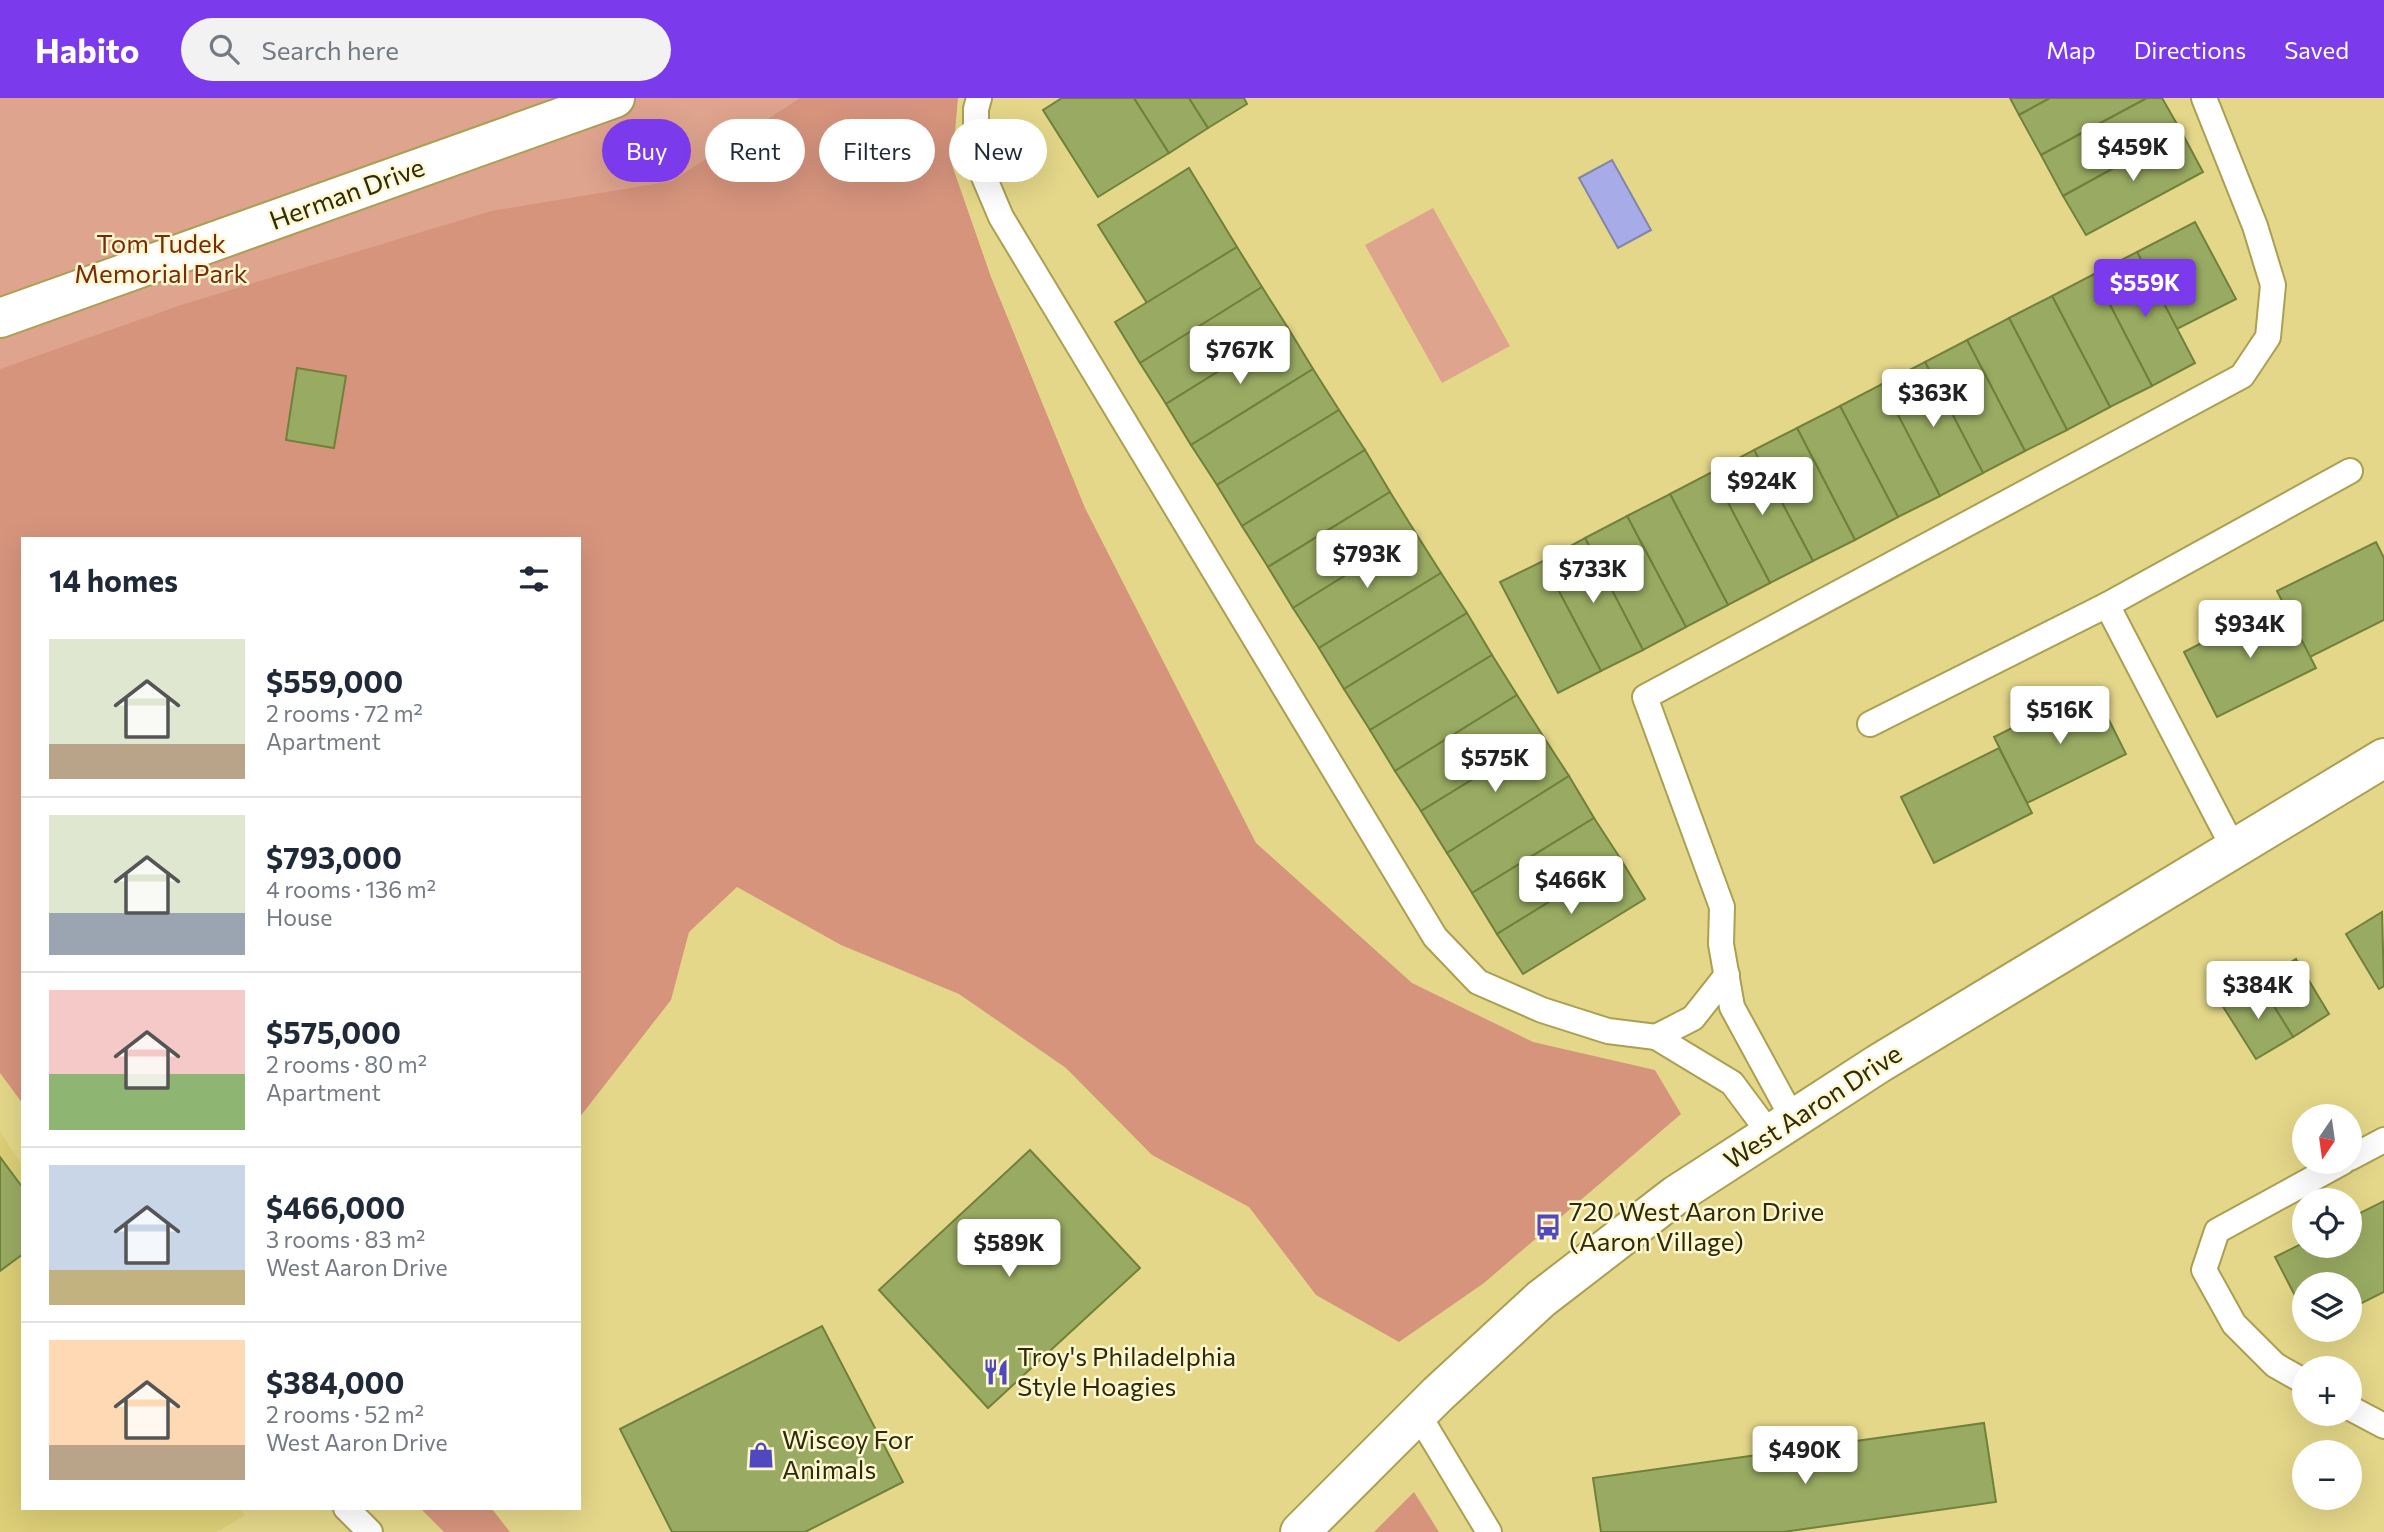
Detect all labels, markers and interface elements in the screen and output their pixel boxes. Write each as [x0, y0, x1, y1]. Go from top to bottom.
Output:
search box [181, 18, 671, 81]
text: Habito [35, 29, 139, 70]
icon: search [205, 30, 243, 68]
text: Search here [261, 34, 399, 65]
text: Map [2046, 35, 2096, 64]
text: Directions [2134, 35, 2246, 64]
text: Saved [2284, 35, 2349, 64]
chip: Buy [602, 119, 691, 182]
chip: Rent [705, 119, 805, 182]
chip: Filters [819, 119, 935, 182]
chip: New [949, 119, 1047, 182]
pin: $459K [2084, 123, 2182, 183]
text: $459K [2098, 132, 2169, 160]
street label: Herman Drive [265, 150, 428, 235]
park label: Tom Tudek Memorial Park [74, 227, 248, 288]
pin: $559K [2096, 260, 2194, 319]
text: $559K [2110, 268, 2180, 296]
pin: $767K [1191, 327, 1289, 386]
text: $767K [1206, 335, 1274, 363]
pin: $363K [1884, 370, 1982, 429]
text: $363K [1898, 378, 1968, 406]
pin: $924K [1713, 458, 1811, 517]
text: $924K [1727, 466, 1797, 494]
pin: $793K [1318, 531, 1416, 590]
text: $793K [1332, 539, 1402, 567]
pin: $733K [1544, 546, 1642, 605]
text: $733K [1559, 554, 1627, 582]
icon: filters [515, 560, 553, 598]
text: 14 homes [49, 561, 178, 598]
pin: $934K [2201, 601, 2299, 660]
text: $934K [2215, 609, 2285, 637]
text: $559,000 [266, 662, 403, 699]
icon: home [105, 667, 189, 751]
pin: $516K [2011, 686, 2109, 746]
text: $516K [2026, 695, 2094, 723]
text: 2 rooms · 72 m² [266, 699, 423, 727]
text: Apartment [266, 727, 381, 755]
pin: $575K [1446, 734, 1544, 794]
text: $575K [1461, 743, 1529, 771]
text: $793,000 [266, 838, 402, 875]
icon: home [105, 843, 189, 927]
pin: $466K [1522, 856, 1620, 916]
text: $466K [1535, 865, 1607, 893]
text: 4 rooms · 136 m² [266, 875, 436, 903]
text: House [266, 903, 332, 931]
pin: $384K [2209, 962, 2307, 1021]
text: $384K [2222, 970, 2294, 998]
text: $575,000 [266, 1013, 401, 1050]
icon: home [105, 1018, 189, 1102]
street label: West Aaron Drive [1718, 1037, 1907, 1175]
text: 2 rooms · 80 m² [266, 1050, 427, 1078]
text: Apartment [266, 1078, 381, 1106]
north arrow [2292, 1104, 2362, 1174]
map controls [2292, 1104, 2362, 1510]
text: $466,000 [266, 1188, 405, 1225]
button: locate [2292, 1188, 2362, 1258]
icon: home [105, 1193, 189, 1277]
place label: 720 West Aaron Drive (Aaron Village) [1569, 1195, 1824, 1256]
bus stop icon: 720 West Aaron Drive (Aaron Village) [1533, 1212, 1563, 1242]
pin: $589K [960, 1220, 1058, 1279]
text: 3 rooms · 83 m² [266, 1225, 425, 1253]
text: $589K [973, 1228, 1045, 1256]
text: West Aaron Drive [266, 1253, 448, 1281]
button: layers [2292, 1272, 2362, 1342]
place label: Troy's Philadelphia Style Hoagies [1017, 1340, 1236, 1401]
button: + [2292, 1356, 2362, 1426]
restaurant icon: Troy's Philadelphia Style Hoagies [981, 1357, 1011, 1387]
text: $384,000 [266, 1363, 404, 1400]
icon: home [105, 1368, 189, 1452]
text: 2 rooms · 52 m² [266, 1400, 424, 1428]
place label: Wiscoy For Animals [782, 1423, 914, 1484]
pin: $490K [1756, 1426, 1854, 1486]
text: West Aaron Drive [266, 1428, 448, 1456]
text: $490K [1769, 1435, 1841, 1463]
shop icon: Wiscoy For Animals [746, 1440, 776, 1470]
button: − [2292, 1440, 2362, 1510]

